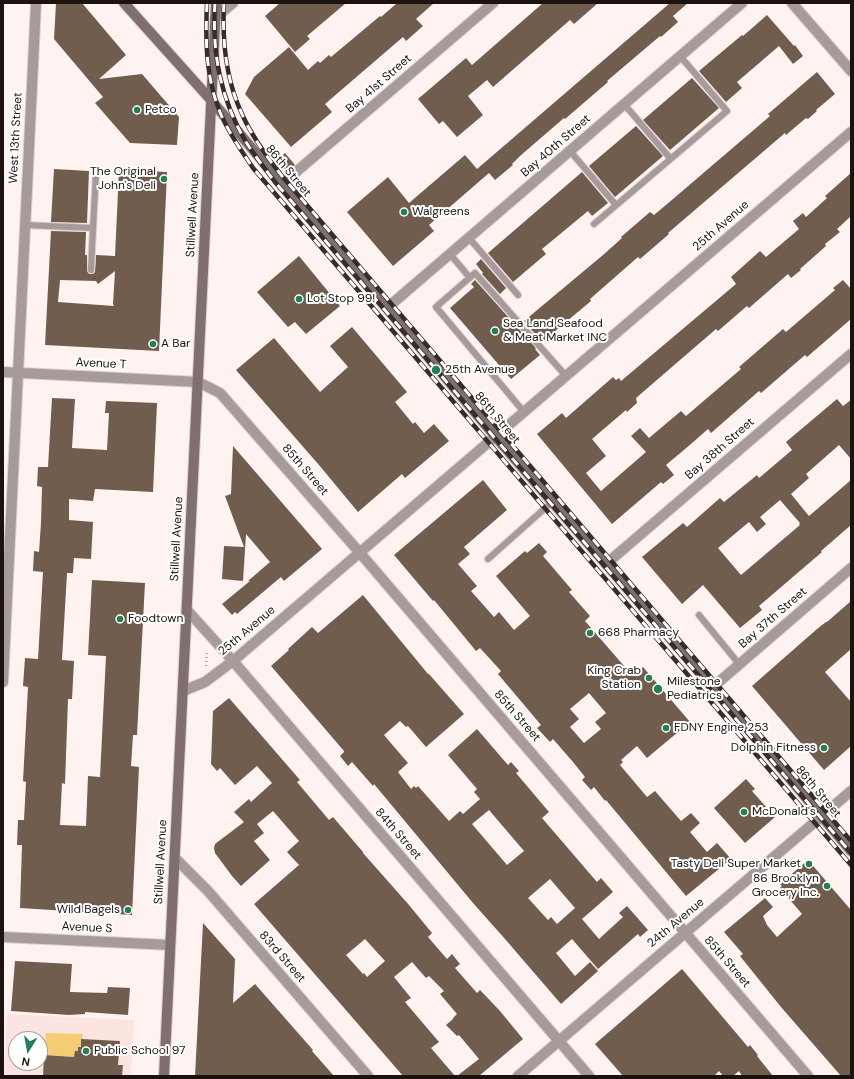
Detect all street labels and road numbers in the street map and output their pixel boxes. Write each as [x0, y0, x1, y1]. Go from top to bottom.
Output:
street label: Bay 41st Street [343, 52, 415, 116]
street label: West 13th Street [6, 92, 26, 184]
street label: Bay 40th Street [518, 112, 594, 180]
street label: 86th Street [262, 142, 314, 200]
street label: Stillwell Avenue [184, 172, 202, 258]
street label: 25th Avenue [690, 198, 752, 254]
street label: Avenue T [75, 355, 127, 373]
street label: 86th Street [471, 389, 523, 447]
street label: Bay 38th Street [683, 415, 757, 483]
street label: 85th Street [279, 441, 331, 499]
street label: Stillwell Avenue [168, 496, 186, 582]
street label: Bay 37th Street [736, 585, 810, 651]
street label: 25th Avenue [216, 603, 278, 659]
street label: 85th Street [491, 687, 543, 745]
street label: 86th Street [792, 763, 844, 821]
street label: 84th Street [372, 805, 424, 863]
street label: Stillwell Avenue [152, 819, 170, 905]
street label: 24th Avenue [645, 895, 707, 951]
street label: Avenue S [61, 919, 113, 937]
street label: 83rd Street [256, 928, 308, 986]
street label: 85th Street [701, 933, 753, 991]

